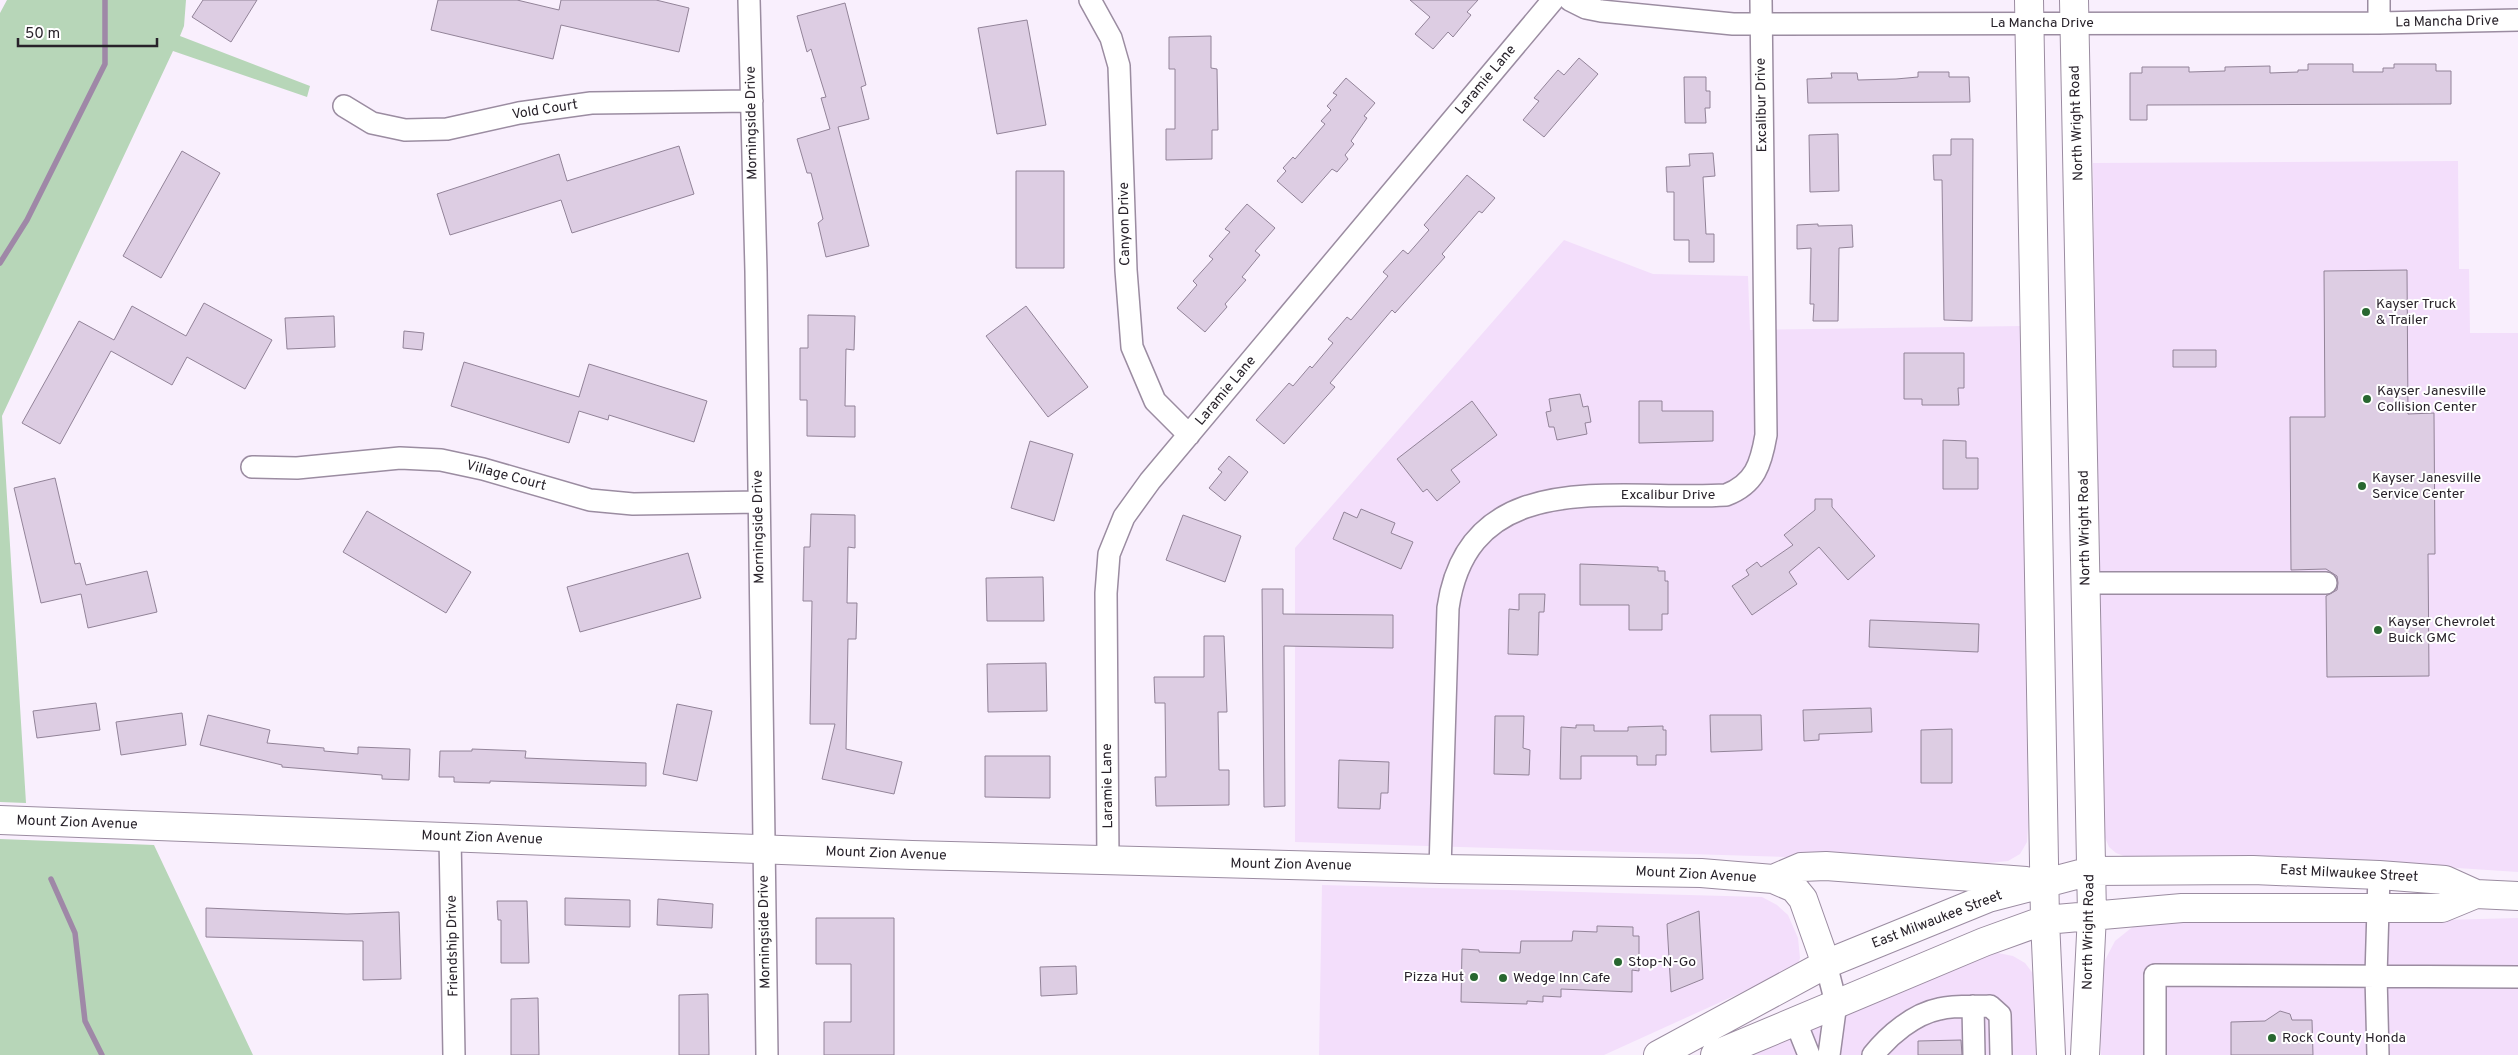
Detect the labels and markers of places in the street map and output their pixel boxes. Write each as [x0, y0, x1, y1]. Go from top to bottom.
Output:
place label: Kayser Truck & Trailer [2376, 296, 2456, 329]
marker: Kayser Truck & Trailer [2360, 306, 2372, 318]
place label: Kayser Janesville Collision Center [2377, 383, 2486, 416]
marker: Kayser Janesville Collision Center [2361, 393, 2373, 405]
place label: Kayser Janesville Service Center [2372, 470, 2481, 503]
marker: Kayser Janesville Service Center [2356, 480, 2368, 492]
place label: Kayser Chevrolet Buick GMC [2388, 614, 2495, 647]
marker: Kayser Chevrolet Buick GMC [2372, 624, 2384, 636]
place label: Stop-N-Go [1628, 954, 1696, 971]
marker: Stop-N-Go [1612, 956, 1624, 968]
place label: Pizza Hut [1404, 969, 1464, 986]
place label: Wedge Inn Cafe [1513, 970, 1610, 987]
marker: Pizza Hut [1468, 971, 1480, 983]
marker: Wedge Inn Cafe [1497, 972, 1509, 984]
place label: Rock County Honda [2282, 1030, 2406, 1047]
marker: Rock County Honda [2266, 1032, 2278, 1044]

